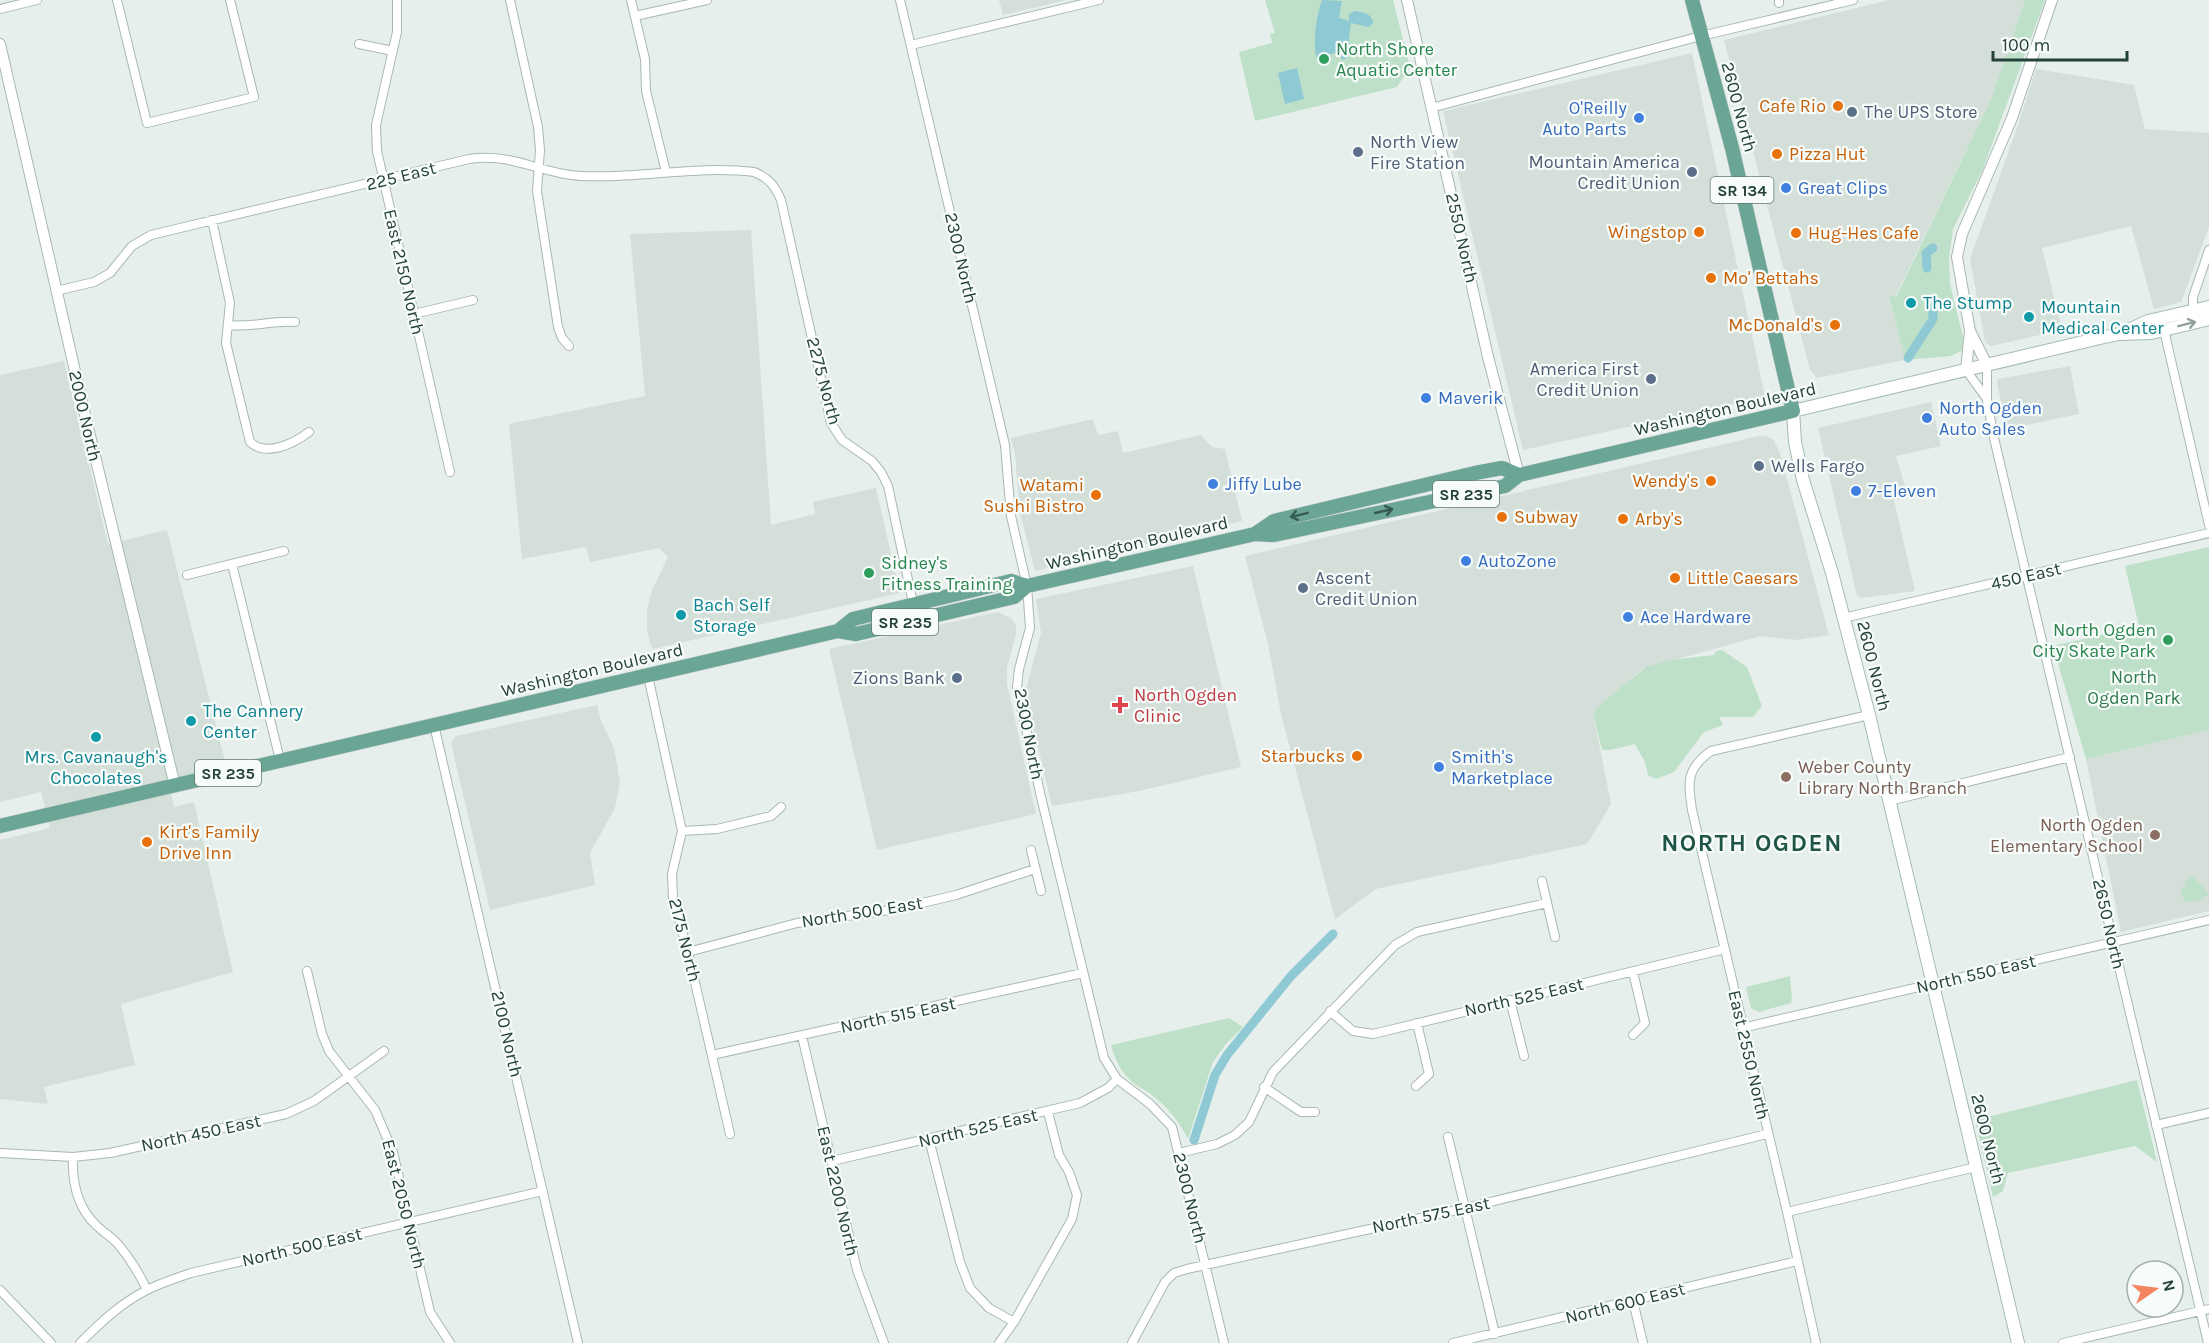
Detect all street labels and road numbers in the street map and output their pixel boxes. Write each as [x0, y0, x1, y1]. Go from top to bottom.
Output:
street label: 2600 North [1716, 59, 1762, 155]
street label: 225 East [364, 157, 439, 195]
road number: SR 134 [1710, 177, 1774, 203]
street label: 2550 North [1441, 191, 1483, 285]
street label: East 2150 North [379, 207, 429, 337]
street label: 2300 North [940, 210, 982, 306]
street label: 2275 North [802, 335, 846, 427]
street label: 2000 North [64, 368, 106, 464]
street label: Washington Boulevard [1632, 377, 1818, 441]
road number: SR 235 [1433, 481, 1499, 507]
street label: Washington Boulevard [1044, 511, 1230, 575]
street label: 450 East [1989, 557, 2063, 595]
road number: SR 235 [872, 609, 938, 635]
street label: 2600 North [1852, 618, 1896, 714]
street label: Washington Boulevard [499, 638, 685, 702]
street label: 2300 North [1009, 686, 1049, 782]
road number: SR 235 [195, 760, 261, 786]
street label: 2650 North [2088, 877, 2130, 971]
street label: North 500 East [800, 892, 924, 932]
street label: 2175 North [664, 896, 706, 984]
street label: North 550 East [1914, 949, 2038, 998]
street label: North 525 East [1462, 973, 1586, 1021]
street label: East 2550 North [1723, 988, 1775, 1122]
street label: 2100 North [486, 989, 528, 1079]
street label: North 515 East [838, 992, 958, 1038]
street label: 2600 North [1966, 1091, 2010, 1187]
street label: North 525 East [916, 1104, 1040, 1152]
street label: North 450 East [139, 1110, 263, 1156]
street label: East 2200 North [812, 1124, 864, 1258]
street label: East 2050 North [377, 1137, 431, 1271]
street label: 2300 North [1168, 1150, 1212, 1246]
street label: North 575 East [1370, 1192, 1492, 1238]
street label: North 500 East [240, 1222, 364, 1272]
street label: North 600 East [1563, 1277, 1687, 1329]

